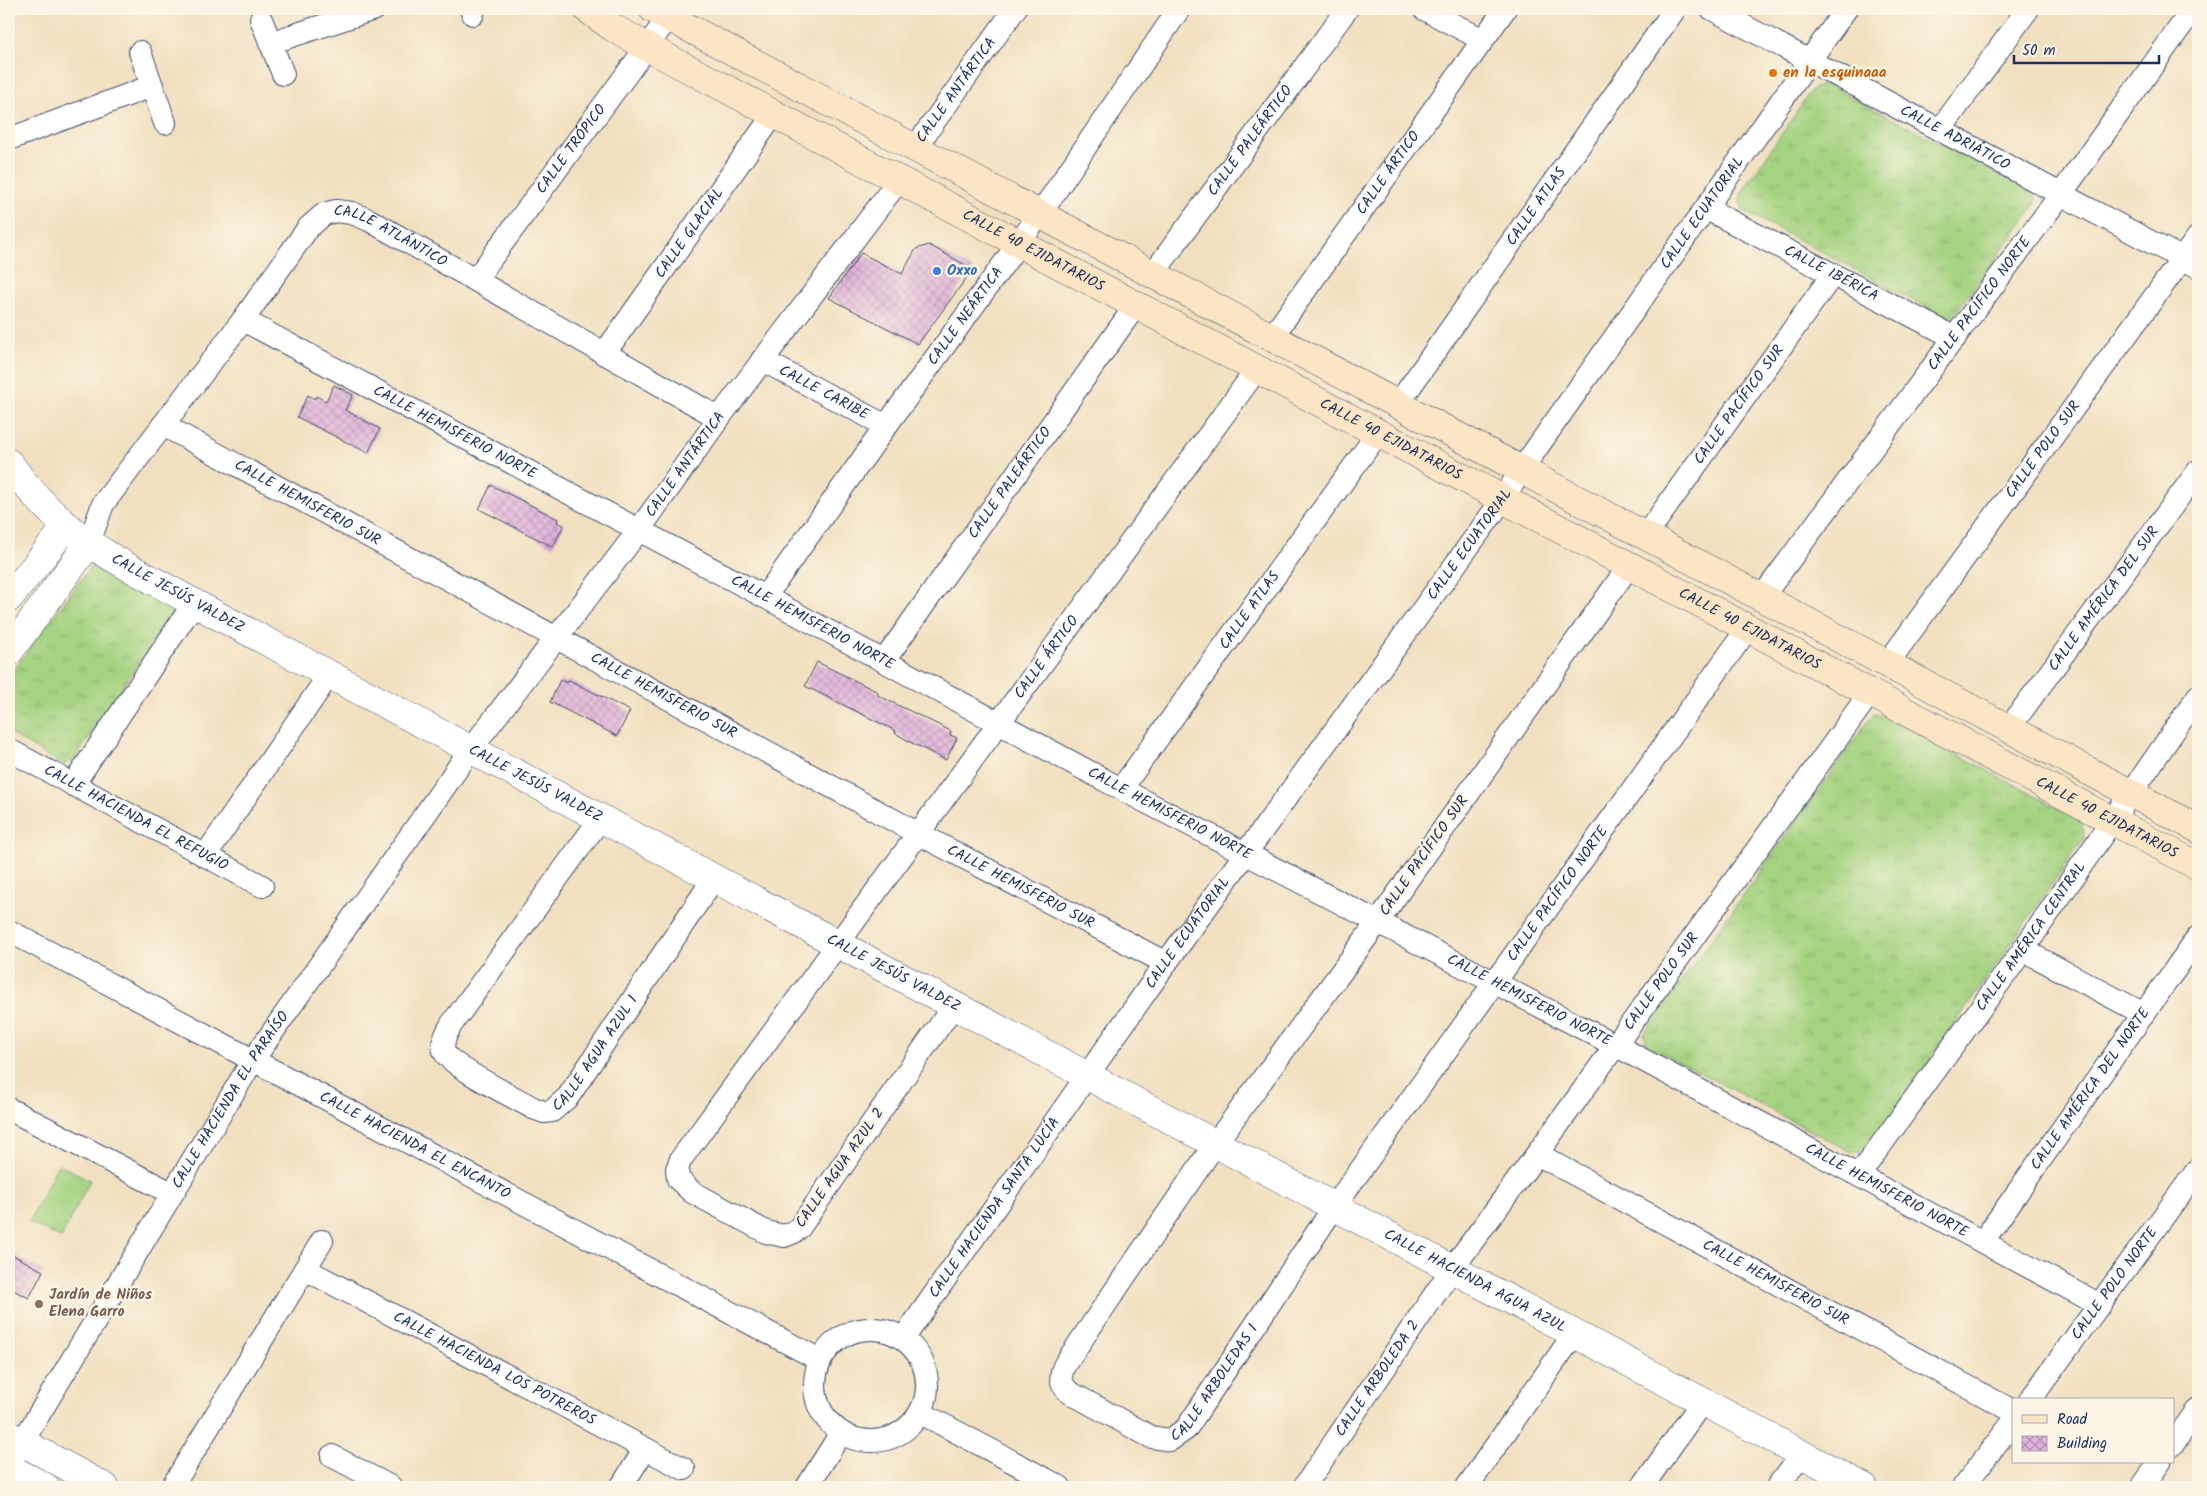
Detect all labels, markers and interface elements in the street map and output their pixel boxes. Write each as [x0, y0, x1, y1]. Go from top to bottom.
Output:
street label: CALLE ANTÁRTICA [910, 32, 1003, 148]
scale bar [2014, 32, 2160, 64]
text: 50 m [2022, 39, 2056, 63]
place label: en la esquinaaa [1783, 61, 1887, 85]
marker: en la esquinaaa [1767, 67, 1779, 79]
street label: CALLE PALEÁRTICO [1202, 80, 1299, 201]
street label: CALLE TRÓPICO [530, 99, 613, 199]
street label: CALLE ADRIÁTICO [1896, 99, 2014, 177]
street label: CALLE ÁRTICO [1350, 126, 1427, 220]
street label: CALLE ECUATORIAL [1654, 152, 1751, 274]
street label: CALLE ATLAS [1500, 162, 1573, 251]
street label: CALLE GLACIAL [649, 183, 730, 284]
street label: CALLE ATLÁNTICO [332, 199, 452, 274]
street label: CALLE 40 EJIDATARIOS [958, 203, 1109, 299]
street label: CALLE PACÍFICO NORTE [1922, 231, 2038, 376]
street label: CALLE IBÉRICA [1780, 239, 1883, 308]
place label: Oxxo [947, 259, 978, 283]
street label: CALLE NEÁRTICA [922, 262, 1010, 371]
marker: Oxxo [931, 265, 943, 277]
street label: CALLE PACÍFICO SUR [1688, 340, 1791, 470]
street label: CALLE CARIBE [774, 359, 874, 427]
street label: CALLE HEMISFERIO NORTE [369, 379, 542, 487]
street label: CALLE 40 EJIDATARIOS [1315, 392, 1466, 487]
street label: CALLE POLO SUR [1999, 396, 2087, 504]
street label: CALLE ANTÁRTICA [639, 407, 732, 523]
street label: CALLE PALEÁRTICO [962, 422, 1058, 544]
street label: CALLE HEMISFERIO SUR [230, 454, 385, 553]
street label: CALLE ECUATORIAL [1421, 484, 1519, 606]
street label: CALLE AMÉRICA DEL SUR [2042, 521, 2165, 677]
street label: CALLE JESÚS VALDEZ [106, 547, 249, 640]
street label: CALLE ATLAS [1213, 566, 1286, 655]
street label: CALLE HEMISFERIO NORTE [726, 569, 900, 677]
street label: CALLE 40 EJIDATARIOS [1674, 582, 1825, 677]
street label: CALLE ÁRTICO [1008, 611, 1085, 704]
street label: CALLE HEMISFERIO SUR [586, 646, 741, 745]
street label: CALLE JESÚS VALDEZ [464, 738, 607, 829]
street label: CALLE HACIENDA EL REFUGIO [39, 759, 232, 878]
street label: CALLE HEMISFERIO NORTE [1083, 761, 1257, 867]
street label: CALLE 40 EJIDATARIOS [2031, 770, 2182, 865]
street label: CALLE PACÍFICO SUR [1373, 791, 1475, 921]
street label: CALLE PACÍFICO NORTE [1501, 820, 1615, 967]
street label: CALLE HEMISFERIO SUR [942, 838, 1099, 936]
street label: CALLE AMÉRICA CENTRAL [1970, 857, 2092, 1017]
street label: CALLE ECUATORIAL [1139, 872, 1237, 994]
street label: CALLE JESÚS VALDEZ [822, 928, 965, 1019]
street label: CALLE POLO SUR [1618, 928, 1705, 1036]
street label: CALLE HEMISFERIO NORTE [1442, 948, 1617, 1054]
street label: CALLE AGUA AZUL 1 [547, 990, 645, 1118]
street label: CALLE AMÉRICA DEL NORTE [2025, 1002, 2157, 1175]
street label: CALLE HACIENDA EL PARAÍSO [166, 1006, 296, 1194]
street label: CALLE HACIENDA EL ENCANTO [315, 1085, 515, 1206]
street label: CALLE AGUA AZUL 2 [789, 1103, 891, 1233]
street label: CALLE HACIENDA SANTA LUCÍA [923, 1112, 1067, 1303]
street label: CALLE HEMISFERIO NORTE [1800, 1137, 1974, 1245]
street label: CALLE POLO NORTE [2065, 1221, 2165, 1345]
street label: CALLE HACIENDA AGUA AZUL [1379, 1223, 1571, 1339]
street label: CALLE HEMISFERIO SUR [1698, 1233, 1853, 1332]
place label: Jardín de Niños Elena Garro [49, 1283, 152, 1324]
marker: Jardín de Niños Elena Garro [33, 1298, 45, 1310]
street label: CALLE HACIENDA LOS POTREROS [389, 1305, 600, 1432]
street label: CALLE ARBOLEDA 2 [1329, 1315, 1426, 1442]
street label: CALLE ARBOLEDAS 1 [1166, 1319, 1265, 1448]
legend [2012, 1398, 2174, 1464]
text: Road [2057, 1408, 2088, 1432]
text: Building [2057, 1432, 2107, 1456]

